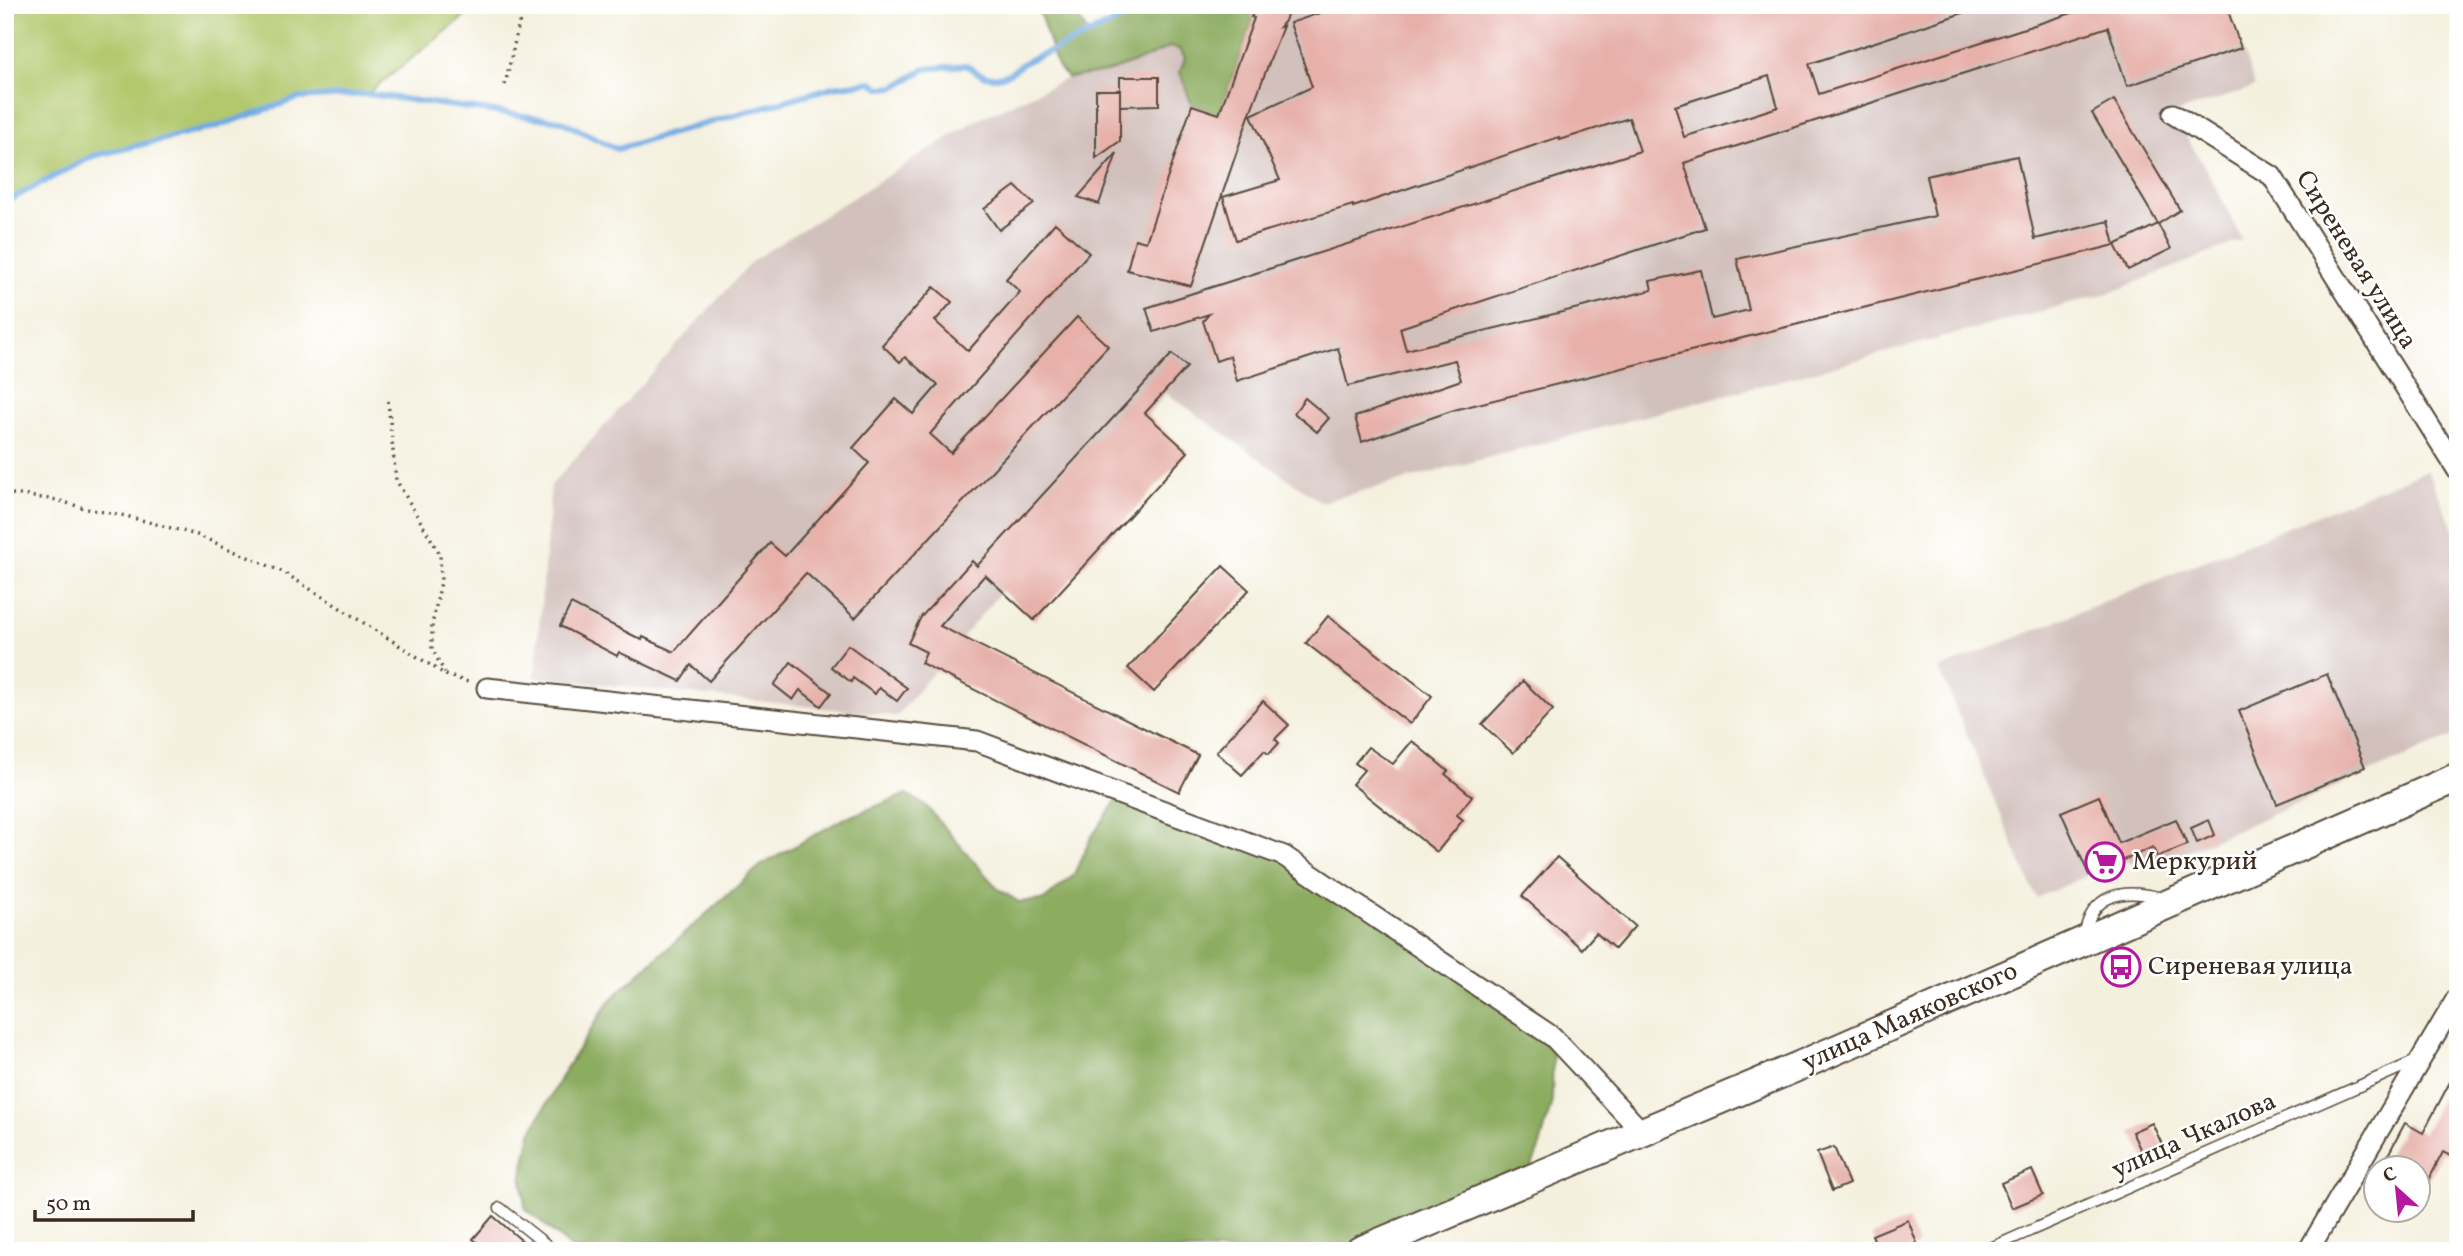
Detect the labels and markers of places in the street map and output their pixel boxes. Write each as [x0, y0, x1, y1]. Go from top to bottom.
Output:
supermarket icon: Меркурий [2084, 841, 2126, 883]
place label: Меркурий [2132, 844, 2257, 880]
bus stop icon: Сиреневая улица [2100, 946, 2142, 988]
place label: Сиреневая улица [2148, 949, 2353, 985]

